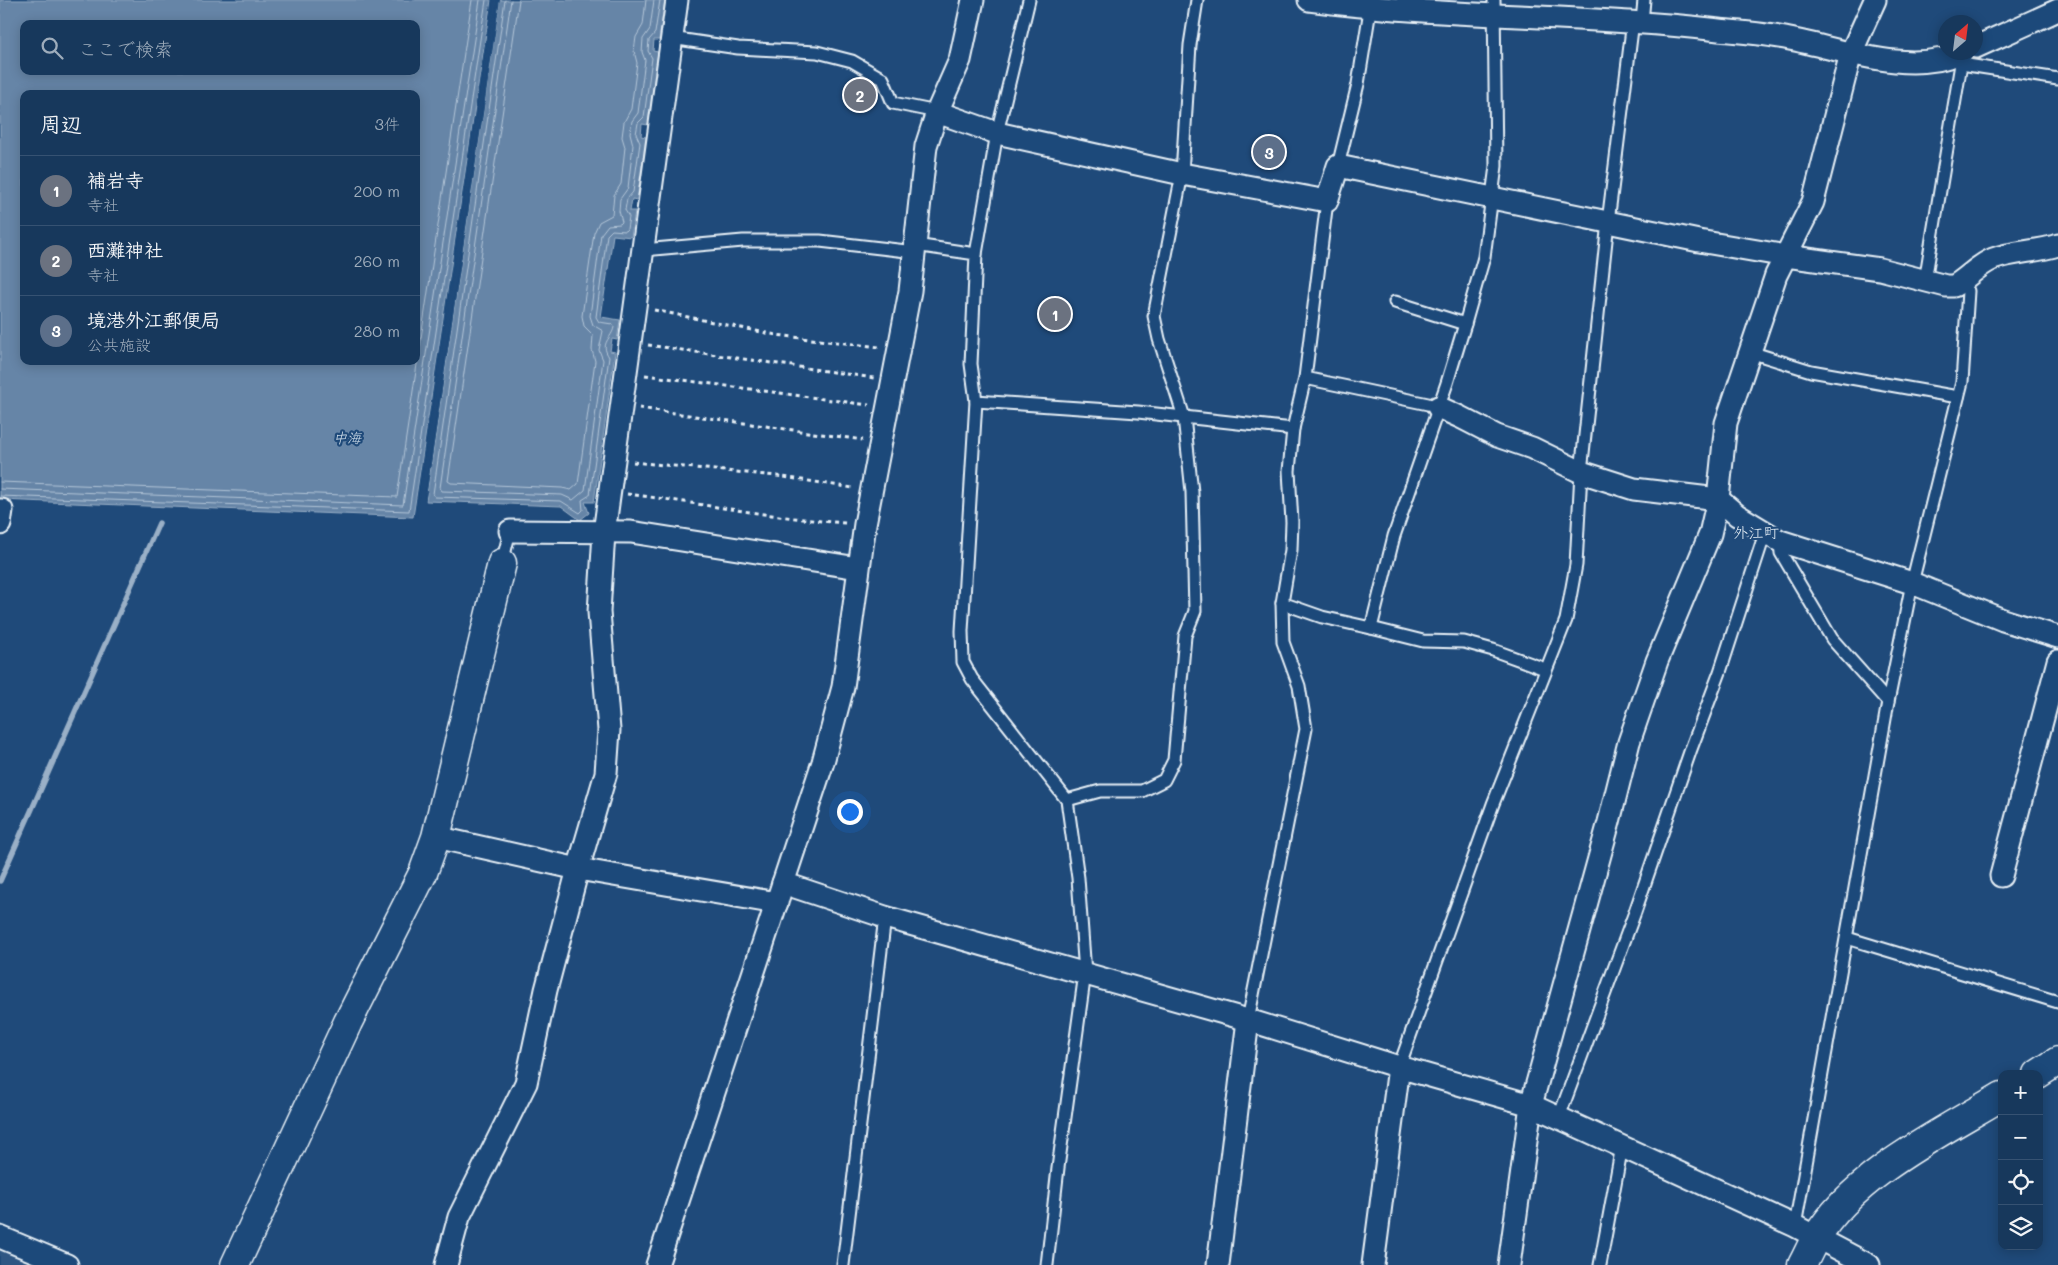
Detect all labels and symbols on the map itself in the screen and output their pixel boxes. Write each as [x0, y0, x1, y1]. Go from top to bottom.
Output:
north arrow [1938, 15, 1983, 60]
pin: 2 [844, 76, 876, 114]
pin: 3 [1253, 133, 1285, 171]
pin: 1 [1039, 295, 1071, 333]
water label: 中海 [333, 428, 362, 447]
district label: 外江町 [1733, 522, 1779, 542]
your location [837, 799, 863, 825]

